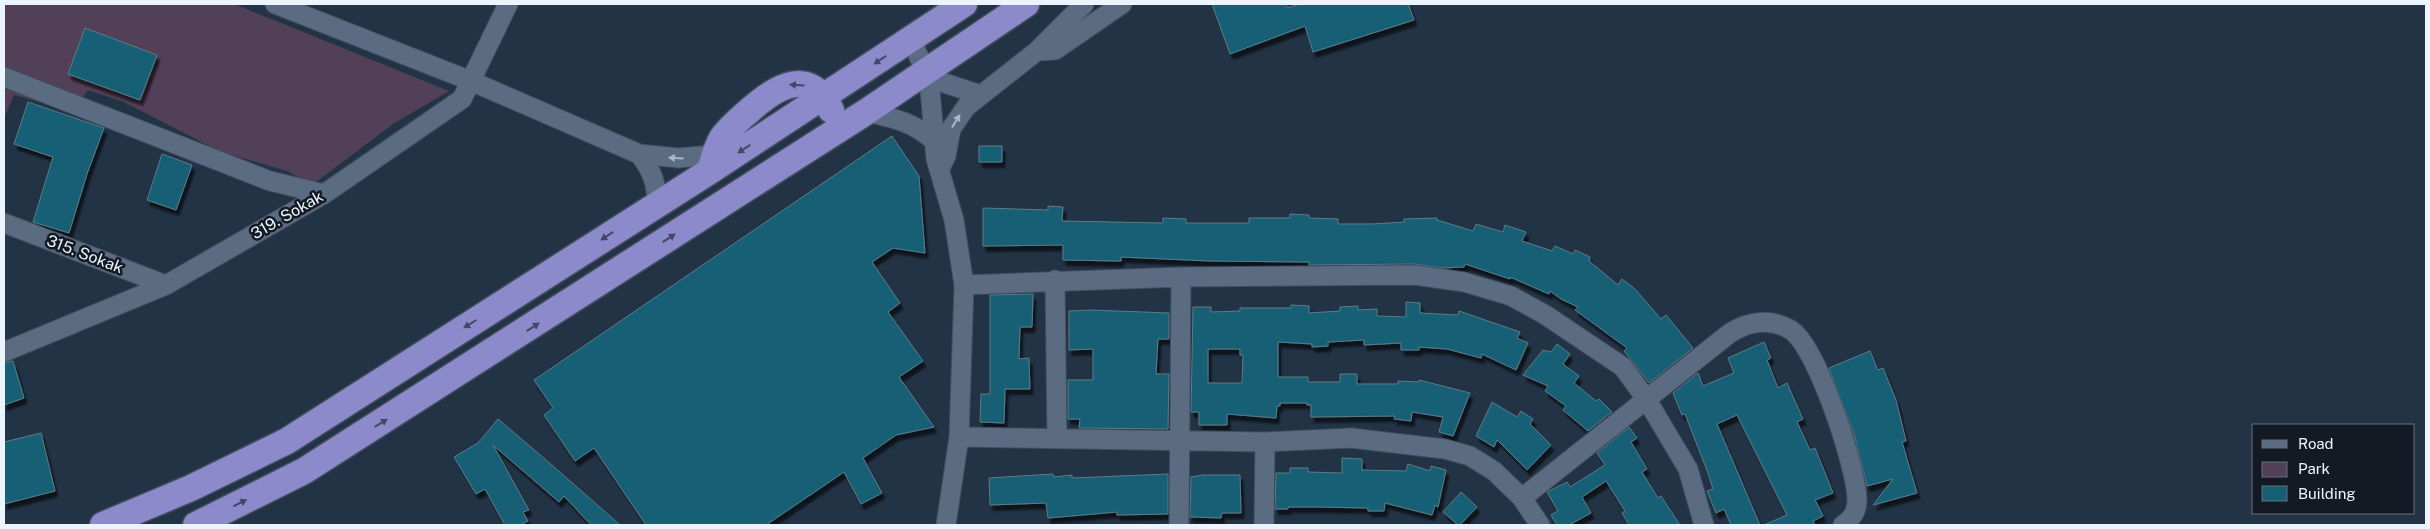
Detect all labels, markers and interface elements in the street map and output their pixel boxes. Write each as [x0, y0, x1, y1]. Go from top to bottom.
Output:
one-way arrow [874, 55, 887, 65]
one-way arrow [789, 81, 805, 89]
one-way arrow [951, 115, 961, 128]
one-way arrow [737, 144, 751, 154]
one-way arrow [668, 153, 684, 161]
street label: 319. Sokak [247, 187, 327, 243]
street label: 315. Sokak [44, 231, 126, 277]
one-way arrow [601, 232, 614, 241]
one-way arrow [662, 234, 676, 243]
one-way arrow [464, 320, 477, 329]
one-way arrow [526, 322, 539, 331]
one-way arrow [374, 418, 387, 428]
legend [2252, 424, 2415, 514]
text: Road [2298, 435, 2334, 452]
text: Park [2298, 460, 2330, 477]
text: Building [2298, 485, 2356, 502]
one-way arrow [232, 499, 247, 508]

